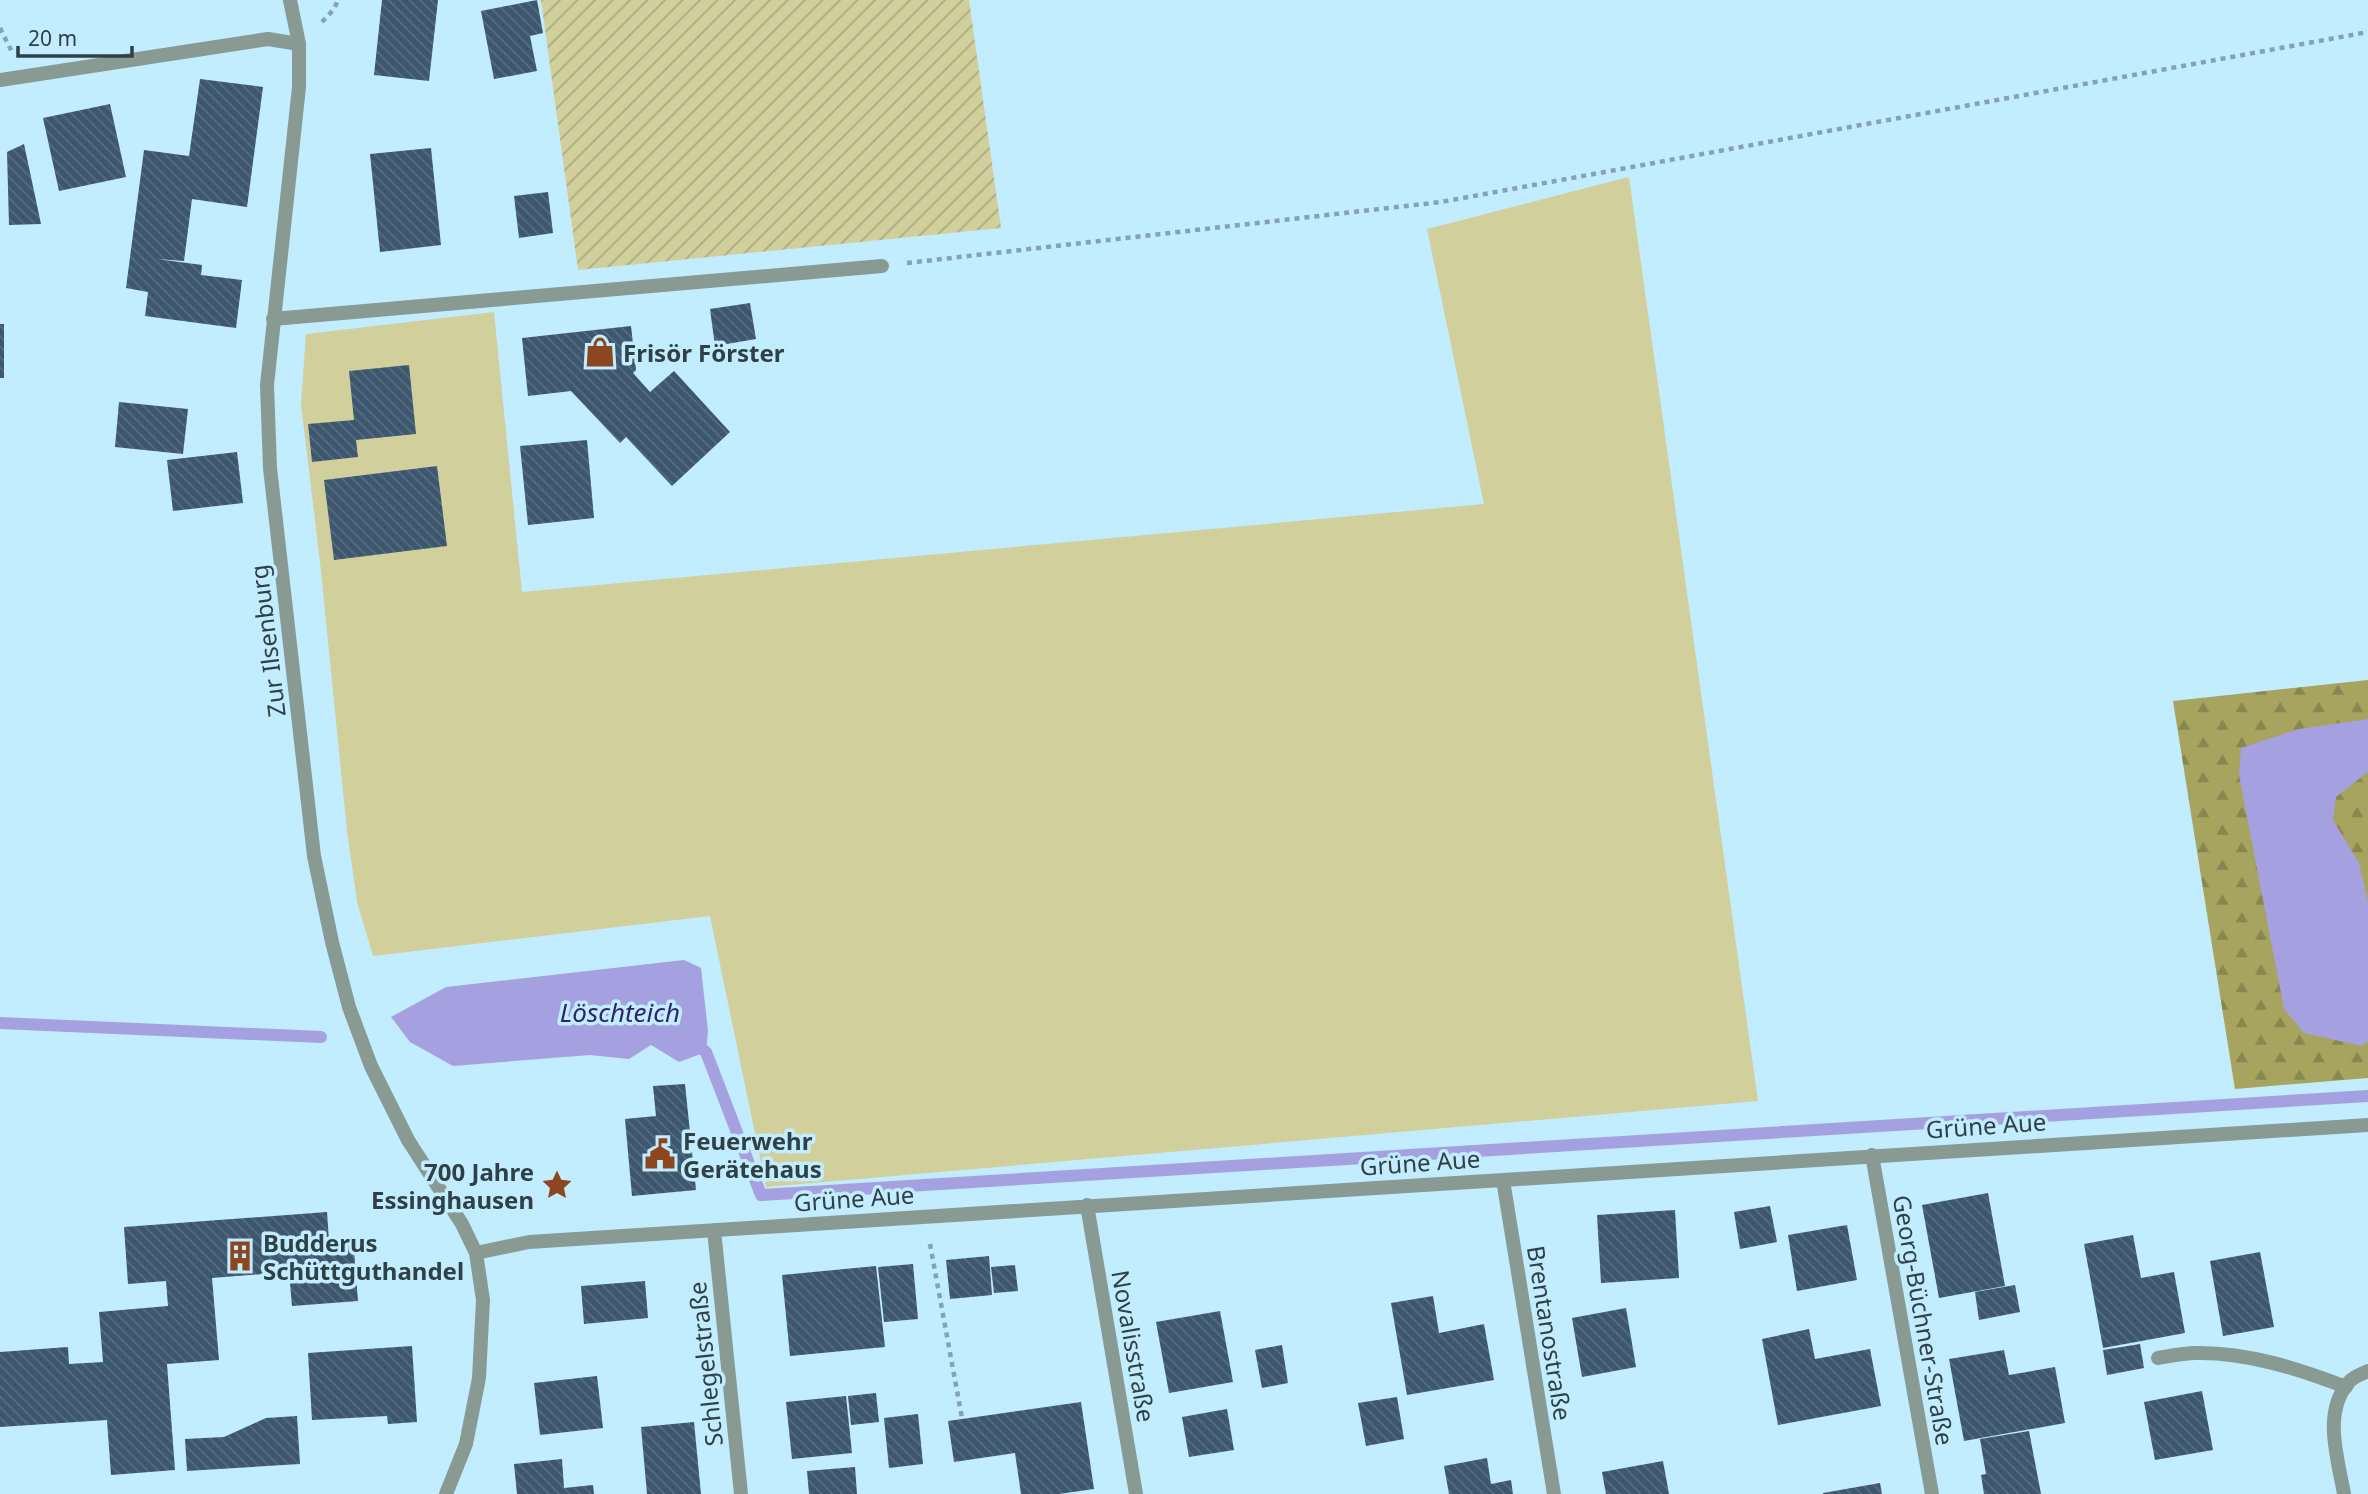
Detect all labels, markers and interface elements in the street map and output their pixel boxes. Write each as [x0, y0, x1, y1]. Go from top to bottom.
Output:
scale bar [18, 14, 131, 58]
text: 20 m [28, 24, 77, 52]
shop icon: Frisör Förster [583, 335, 617, 369]
place label: Frisör Förster [623, 336, 785, 369]
street label: Zur Ilsenburg [241, 563, 293, 719]
water label: Löschteich [560, 994, 680, 1030]
street label: Grüne Aue [1925, 1104, 2047, 1146]
place label: Feuerwehr Gerätehaus [683, 1124, 822, 1185]
public building icon: Feuerwehr Gerätehaus [643, 1137, 677, 1171]
street label: Grüne Aue [1359, 1141, 1481, 1183]
place label: 700 Jahre Essinghausen [371, 1155, 534, 1216]
place icon: 700 Jahre Essinghausen [540, 1168, 574, 1202]
street label: Grüne Aue [793, 1177, 915, 1219]
street label: Georg-Büchner-Straße [1886, 1192, 1962, 1448]
place label: Budderus Schüttguthandel [263, 1226, 464, 1287]
building icon: Budderus Schüttguthandel [223, 1239, 257, 1273]
street label: Brentanostraße [1520, 1243, 1580, 1423]
street label: Novalisstraße [1104, 1268, 1164, 1424]
street label: Schlegelstraße [680, 1280, 730, 1448]

